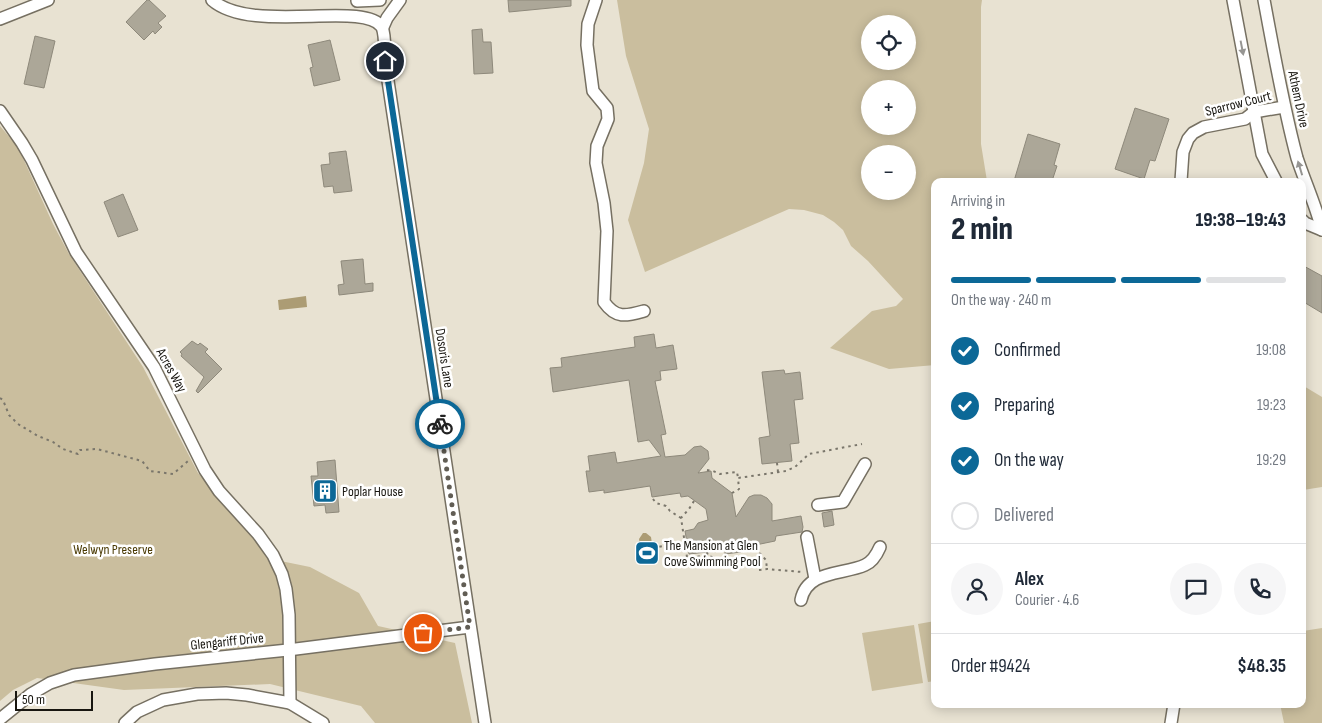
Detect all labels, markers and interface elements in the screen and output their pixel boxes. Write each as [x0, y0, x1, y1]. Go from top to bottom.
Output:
map controls [861, 15, 916, 200]
button: locate [861, 15, 916, 70]
pin [364, 40, 406, 82]
one-way arrow [1238, 40, 1246, 55]
icon: home [371, 47, 399, 75]
street label: Athem Drive [1284, 68, 1313, 129]
button: + [861, 80, 916, 135]
street label: Sparrow Court [1203, 87, 1273, 120]
button: − [861, 145, 916, 200]
one-way arrow [1296, 160, 1304, 175]
text: Arriving in [951, 192, 1005, 211]
text: 19:38–19:43 [1195, 209, 1286, 232]
text: 2 min [951, 210, 1013, 249]
text: On the way · 240 m [951, 291, 1051, 310]
street label: Dosoris Lane [431, 327, 458, 389]
icon: check [951, 337, 979, 365]
text: Confirmed [994, 339, 1061, 362]
text: 19:08 [1256, 341, 1286, 360]
street label: Acres Way [152, 344, 191, 396]
icon: check [951, 392, 979, 420]
text: Preparing [994, 394, 1055, 417]
text: 19:23 [1257, 396, 1286, 415]
courier [415, 399, 465, 449]
icon: bike [426, 410, 454, 438]
icon: check [951, 447, 979, 475]
text: On the way [994, 449, 1064, 472]
text: 19:29 [1257, 451, 1286, 470]
building icon: Poplar House [312, 478, 338, 504]
place label: Poplar House [342, 483, 403, 500]
text: Delivered [994, 504, 1054, 527]
place label: The Mansion at Glen Cove Swimming Pool [664, 537, 761, 570]
sports icon: The Mansion at Glen Cove Swimming Pool [634, 540, 660, 566]
park label: Welwyn Preserve [73, 541, 153, 558]
button: person [951, 563, 1003, 615]
button: chat [1170, 563, 1222, 615]
button: phone [1234, 563, 1286, 615]
text: Alex [1015, 568, 1044, 591]
text: Courier · 4.6 [1015, 591, 1079, 610]
pin [402, 612, 444, 654]
icon: bag [409, 619, 437, 647]
street label: Glengariff Drive [190, 629, 264, 654]
text: Order #9424 [951, 655, 1030, 678]
text: $48.35 [1237, 655, 1286, 678]
scale bar [15, 688, 92, 711]
text: 50 m [22, 691, 45, 708]

